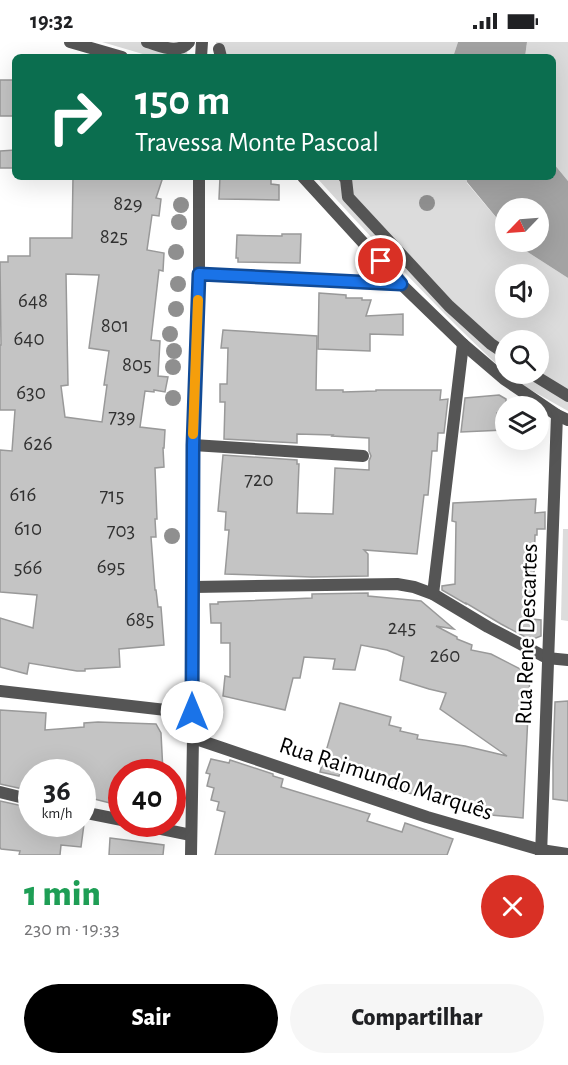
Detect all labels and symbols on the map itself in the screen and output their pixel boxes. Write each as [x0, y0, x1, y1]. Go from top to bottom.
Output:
house number: 829 [113, 193, 143, 214]
north arrow [495, 198, 549, 252]
house number: 825 [100, 226, 128, 247]
pin [355, 235, 406, 286]
house number: 648 [18, 290, 48, 311]
house number: 801 [101, 315, 129, 336]
house number: 640 [13, 328, 45, 349]
house number: 805 [122, 354, 152, 375]
house number: 630 [16, 382, 46, 403]
house number: 739 [108, 406, 136, 427]
house number: 626 [23, 433, 53, 454]
house number: 720 [244, 469, 274, 490]
house number: 616 [10, 484, 36, 505]
house number: 715 [100, 485, 124, 506]
house number: 610 [14, 518, 42, 539]
house number: 703 [107, 520, 135, 541]
street label: Rua Rene Descartes [512, 543, 542, 725]
house number: 695 [97, 556, 125, 577]
house number: 566 [14, 557, 42, 578]
house number: 685 [126, 609, 154, 630]
house number: 245 [388, 617, 416, 638]
house number: 260 [430, 645, 460, 666]
position arrow [160, 680, 224, 744]
street label: Rua Raimundo Marquês [276, 733, 496, 825]
speed limit sign: 40 [108, 759, 186, 837]

